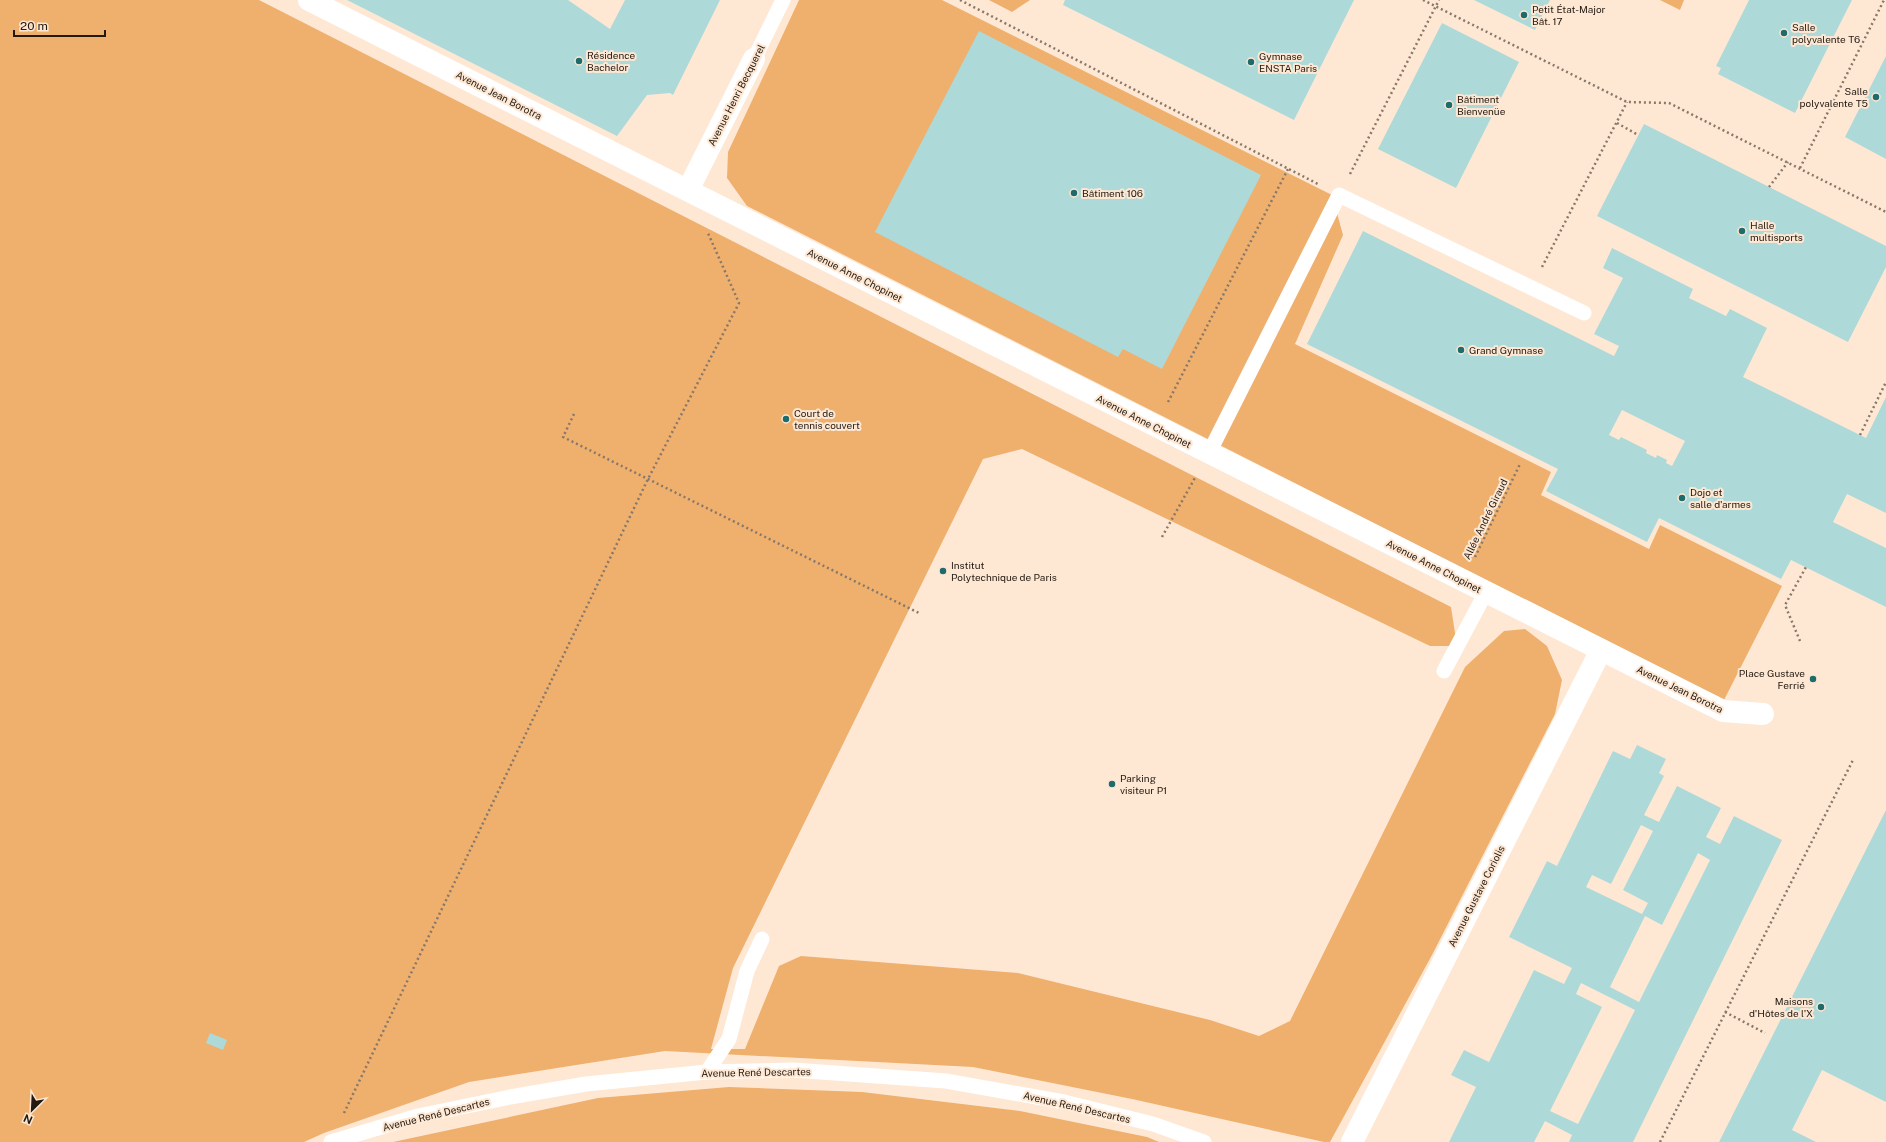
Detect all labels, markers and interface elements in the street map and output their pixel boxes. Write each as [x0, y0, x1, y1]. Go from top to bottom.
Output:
place label: Petit État-Major Bât. 17 [1532, 3, 1606, 27]
marker: Petit État-Major Bât. 17 [1519, 10, 1529, 20]
scale bar [14, 12, 105, 38]
text: 20 m [20, 19, 48, 33]
place label: Salle polyvalente T6 [1792, 21, 1860, 45]
marker: Salle polyvalente T6 [1779, 28, 1789, 38]
street label: Avenue Henri Becquerel [705, 42, 767, 148]
place label: Résidence Bachelor [587, 49, 636, 73]
place label: Gymnase ENSTA Paris [1259, 50, 1317, 74]
marker: Résidence Bachelor [574, 56, 584, 66]
marker: Gymnase ENSTA Paris [1246, 57, 1256, 67]
street label: Avenue Jean Borotra [454, 68, 544, 122]
place label: Salle polyvalente T5 [1800, 85, 1868, 109]
marker: Salle polyvalente T5 [1871, 92, 1881, 102]
place label: Bâtiment Bienvenüe [1457, 93, 1506, 117]
marker: Bâtiment Bienvenüe [1444, 100, 1454, 110]
place label: Bâtiment 106 [1082, 187, 1143, 199]
marker: Bâtiment 106 [1069, 188, 1079, 198]
place label: Halle multisports [1750, 219, 1803, 243]
marker: Halle multisports [1737, 226, 1747, 236]
street label: Avenue Anne Chopinet [805, 246, 905, 304]
place label: Grand Gymnase [1469, 344, 1543, 356]
marker: Grand Gymnase [1456, 345, 1466, 355]
street label: Avenue Anne Chopinet [1094, 392, 1194, 450]
place label: Court de tennis couvert [794, 407, 860, 431]
marker: Court de tennis couvert [781, 414, 791, 424]
street label: Allée André Giraud [1460, 477, 1510, 561]
place label: Dojo et salle d'armes [1690, 486, 1751, 510]
marker: Dojo et salle d'armes [1677, 493, 1687, 503]
street label: Avenue Anne Chopinet [1384, 537, 1484, 595]
place label: Institut Polytechnique de Paris [951, 559, 1057, 583]
marker: Institut Polytechnique de Paris [938, 566, 948, 576]
street label: Avenue Jean Borotra [1635, 663, 1725, 715]
place label: Place Gustave Ferrié [1739, 667, 1805, 691]
marker: Place Gustave Ferrié [1808, 674, 1818, 684]
place label: Parking visiteur P1 [1120, 772, 1167, 796]
marker: Parking visiteur P1 [1107, 779, 1117, 789]
street label: Avenue Gustave Coriolis [1445, 843, 1507, 949]
place label: Maisons d'Hôtes de l'X [1749, 995, 1813, 1019]
marker: Maisons d'Hôtes de l'X [1816, 1002, 1826, 1012]
street label: Avenue René Descartes [701, 1065, 811, 1079]
street label: Avenue René Descartes [1022, 1089, 1132, 1125]
north arrow [12, 1090, 52, 1130]
street label: Avenue René Descartes [381, 1095, 491, 1133]
text: N [22, 1112, 34, 1126]

